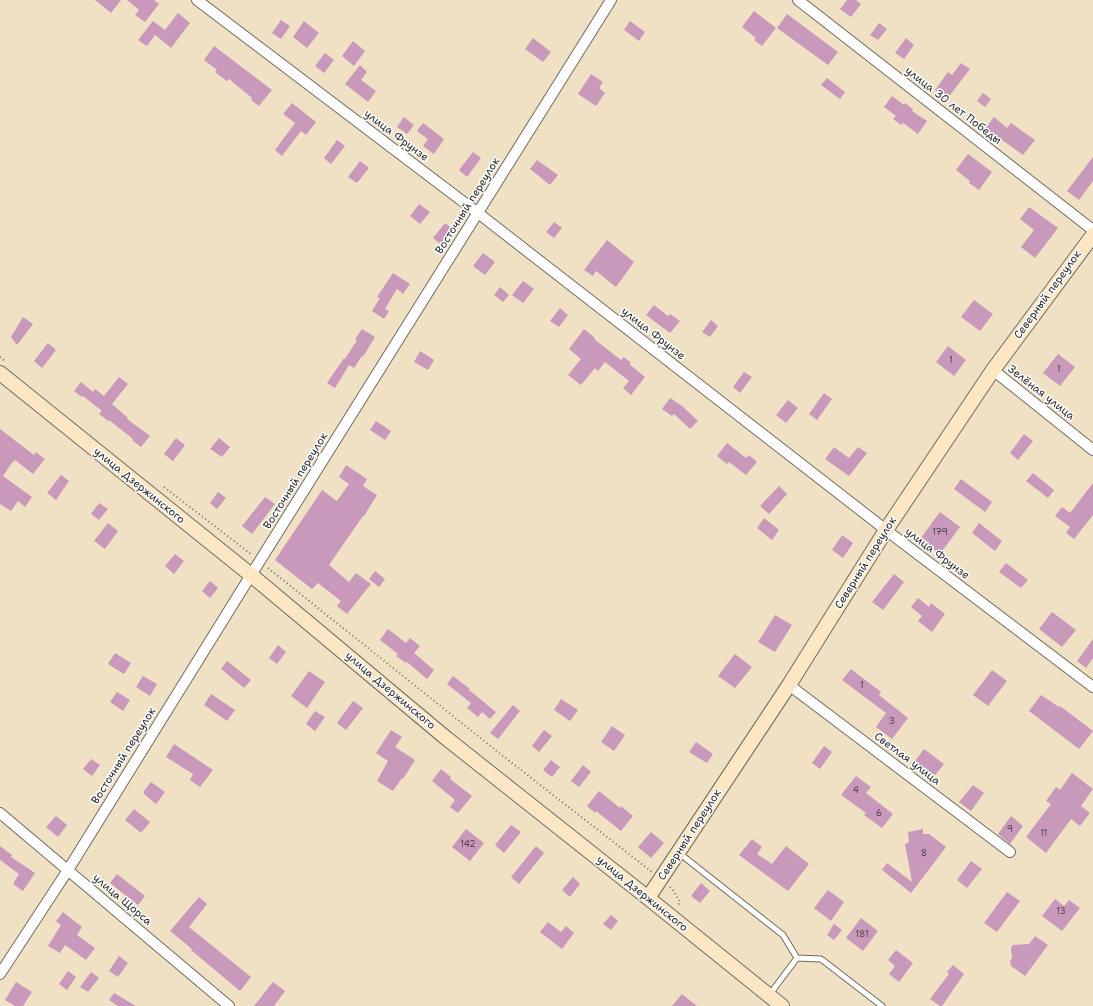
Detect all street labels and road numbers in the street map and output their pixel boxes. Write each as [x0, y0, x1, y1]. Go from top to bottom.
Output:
street label: улица 30 лет Победы [902, 64, 1004, 148]
street label: улица Фрунзе [361, 107, 431, 165]
street label: Восточный переулок [433, 155, 503, 257]
street label: Северный переулок [1012, 248, 1084, 342]
street label: улица Фрунзе [618, 305, 688, 363]
street label: Зелёная улица [1005, 363, 1077, 423]
street label: Восточный переулок [261, 430, 331, 532]
street label: улица Дзержинского [91, 445, 187, 527]
street label: Северный переулок [832, 515, 900, 611]
street label: улица Фрунзе [902, 525, 972, 583]
street label: улица Дзержинского [342, 649, 438, 733]
street label: Восточный переулок [89, 705, 159, 807]
street label: Светлая улица [871, 730, 943, 788]
street label: Северный переулок [656, 787, 724, 883]
street label: улица Дзержинского [594, 853, 690, 935]
street label: улица Щорса [90, 871, 154, 929]

